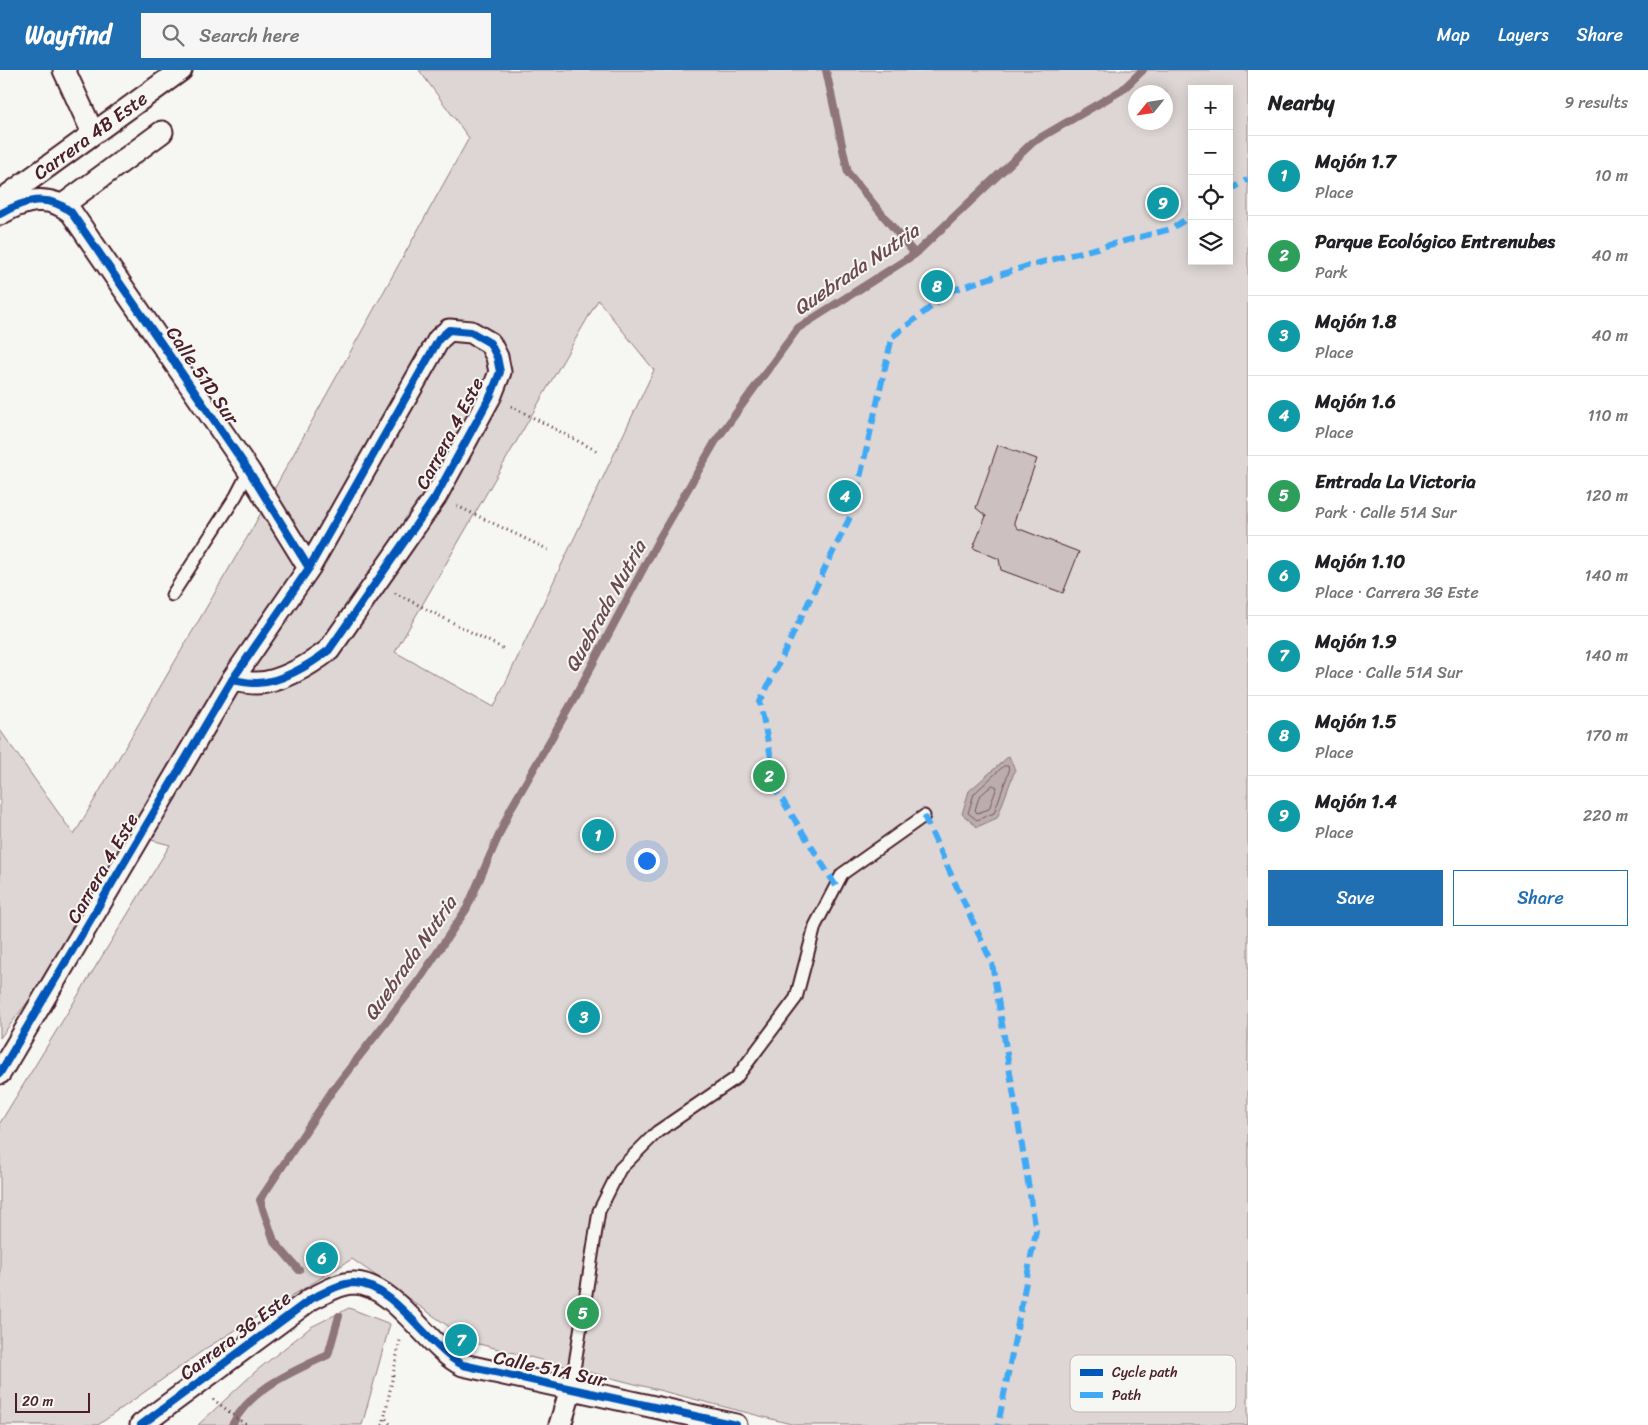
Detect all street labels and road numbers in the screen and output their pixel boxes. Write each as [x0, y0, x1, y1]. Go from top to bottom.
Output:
street label: Carrera 4B Este [26, 82, 155, 188]
street label: Calle 51D Sur [157, 319, 249, 432]
street label: Carrera 4 Este [406, 371, 493, 495]
street label: Carrera 4 Este [57, 806, 148, 930]
street label: Carrera 3G Este [172, 1282, 299, 1389]
street label: Calle 51A Sur [491, 1340, 610, 1397]

